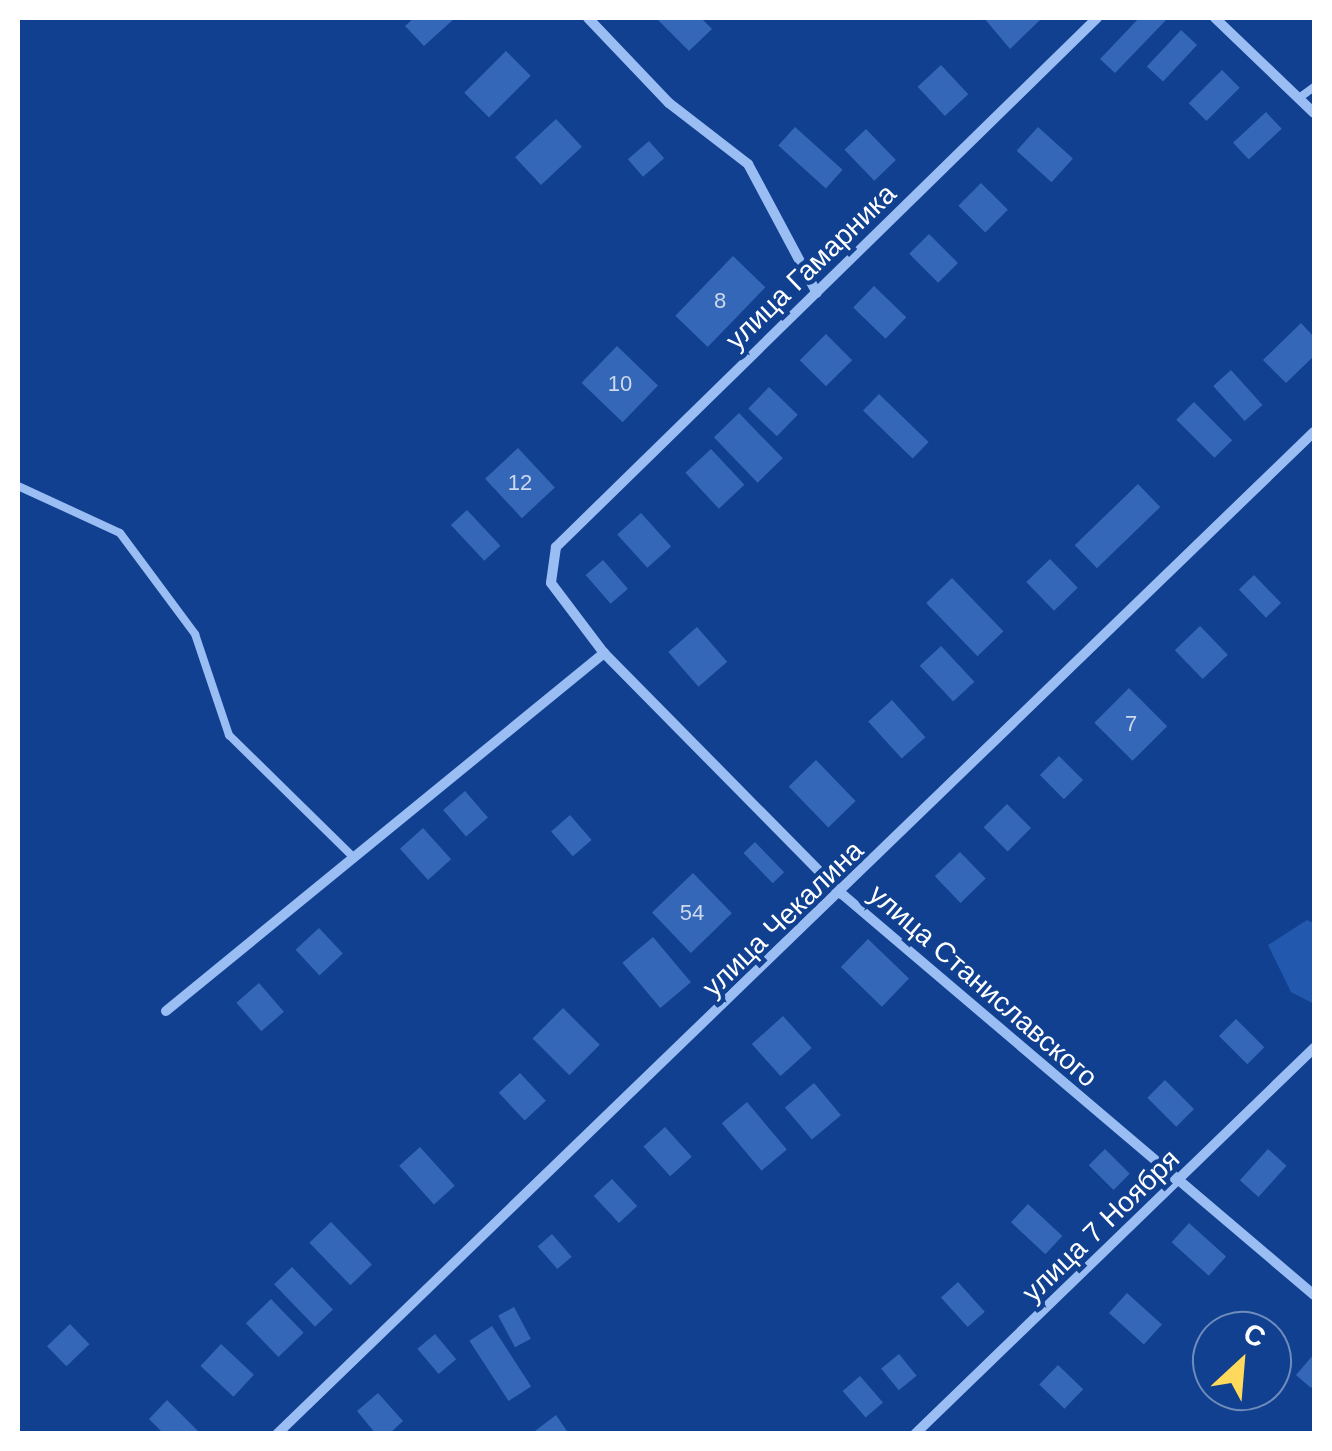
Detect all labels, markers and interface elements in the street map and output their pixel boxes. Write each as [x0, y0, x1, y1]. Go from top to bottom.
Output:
street label: улица Гамарника [719, 177, 903, 357]
house number: 8 [714, 288, 726, 314]
house number: 10 [608, 371, 632, 397]
house number: 12 [508, 470, 532, 496]
house number: 7 [1125, 711, 1137, 737]
street label: улица Чекалина [696, 834, 870, 1004]
street label: улица Станиславского [862, 878, 1104, 1094]
house number: 54 [680, 900, 704, 926]
street label: улица 7 Ноября [1015, 1143, 1187, 1309]
north arrow [1192, 1311, 1292, 1411]
text: С [1239, 1317, 1270, 1354]

